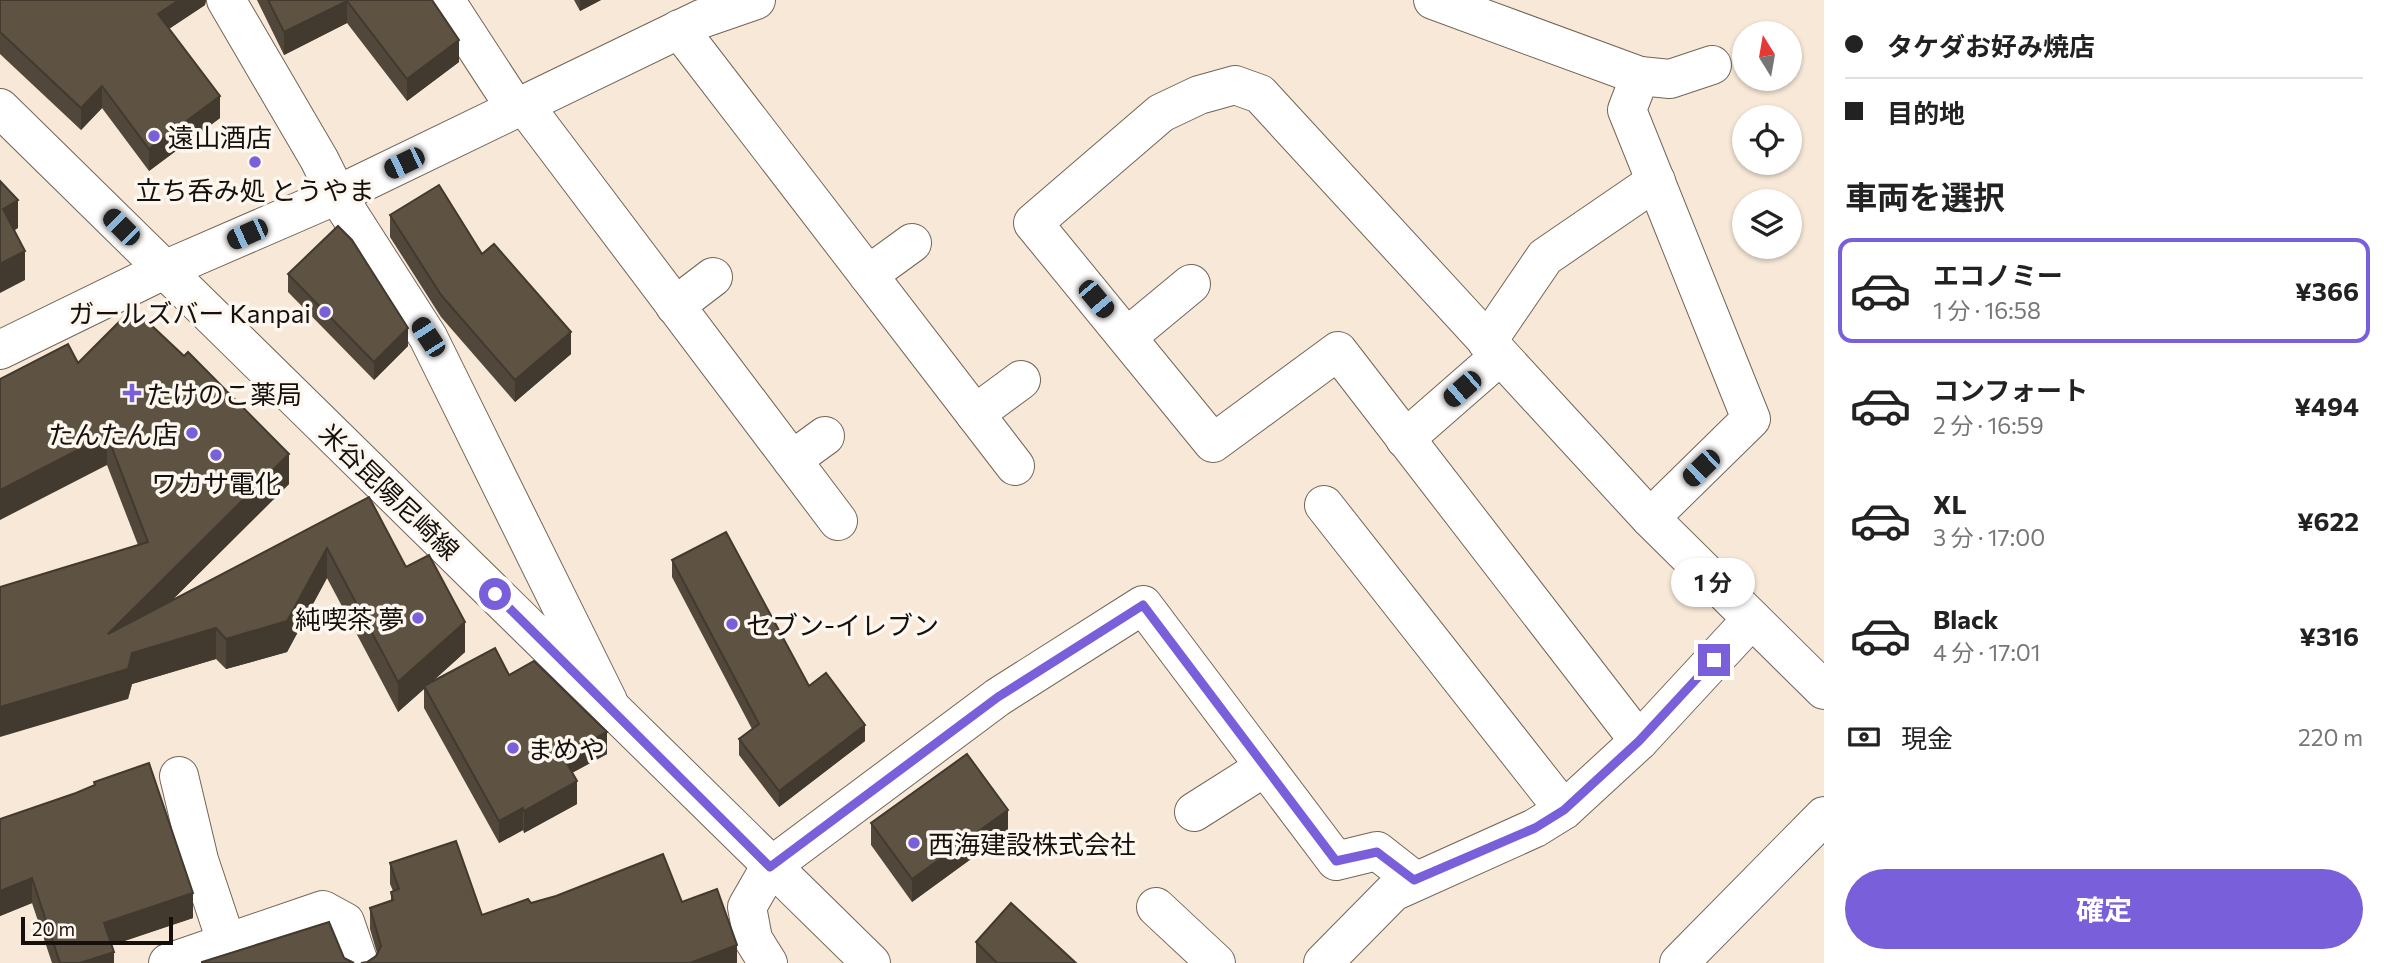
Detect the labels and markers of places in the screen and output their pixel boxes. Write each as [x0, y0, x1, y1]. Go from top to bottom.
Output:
place label: 遠山酒店 [168, 121, 272, 152]
marker: 遠山酒店 [146, 128, 162, 144]
marker: 立ち呑み処 とうやま [247, 154, 263, 170]
place label: 立ち呑み処 とうやま [136, 174, 374, 205]
place label: ガールズバー Kanpai [68, 297, 311, 328]
marker: ガールズバー Kanpai [317, 304, 333, 320]
place label: たけのこ薬局 [146, 378, 302, 409]
marker: たけのこ薬局 [124, 385, 140, 401]
place label: たんたん店 [48, 418, 178, 449]
marker: たんたん店 [184, 425, 200, 441]
marker: ワカサ電化 [208, 447, 224, 463]
place label: ワカサ電化 [151, 467, 281, 498]
place label: 純喫茶 夢 [295, 603, 404, 634]
place label: セブン-イレブン [746, 609, 939, 640]
marker: 純喫茶 夢 [410, 610, 426, 626]
marker: セブン-イレブン [724, 616, 740, 632]
place label: まめや [527, 733, 605, 764]
marker: まめや [505, 740, 521, 756]
place label: 西海建設株式会社 [928, 828, 1136, 859]
marker: 西海建設株式会社 [906, 835, 922, 851]

